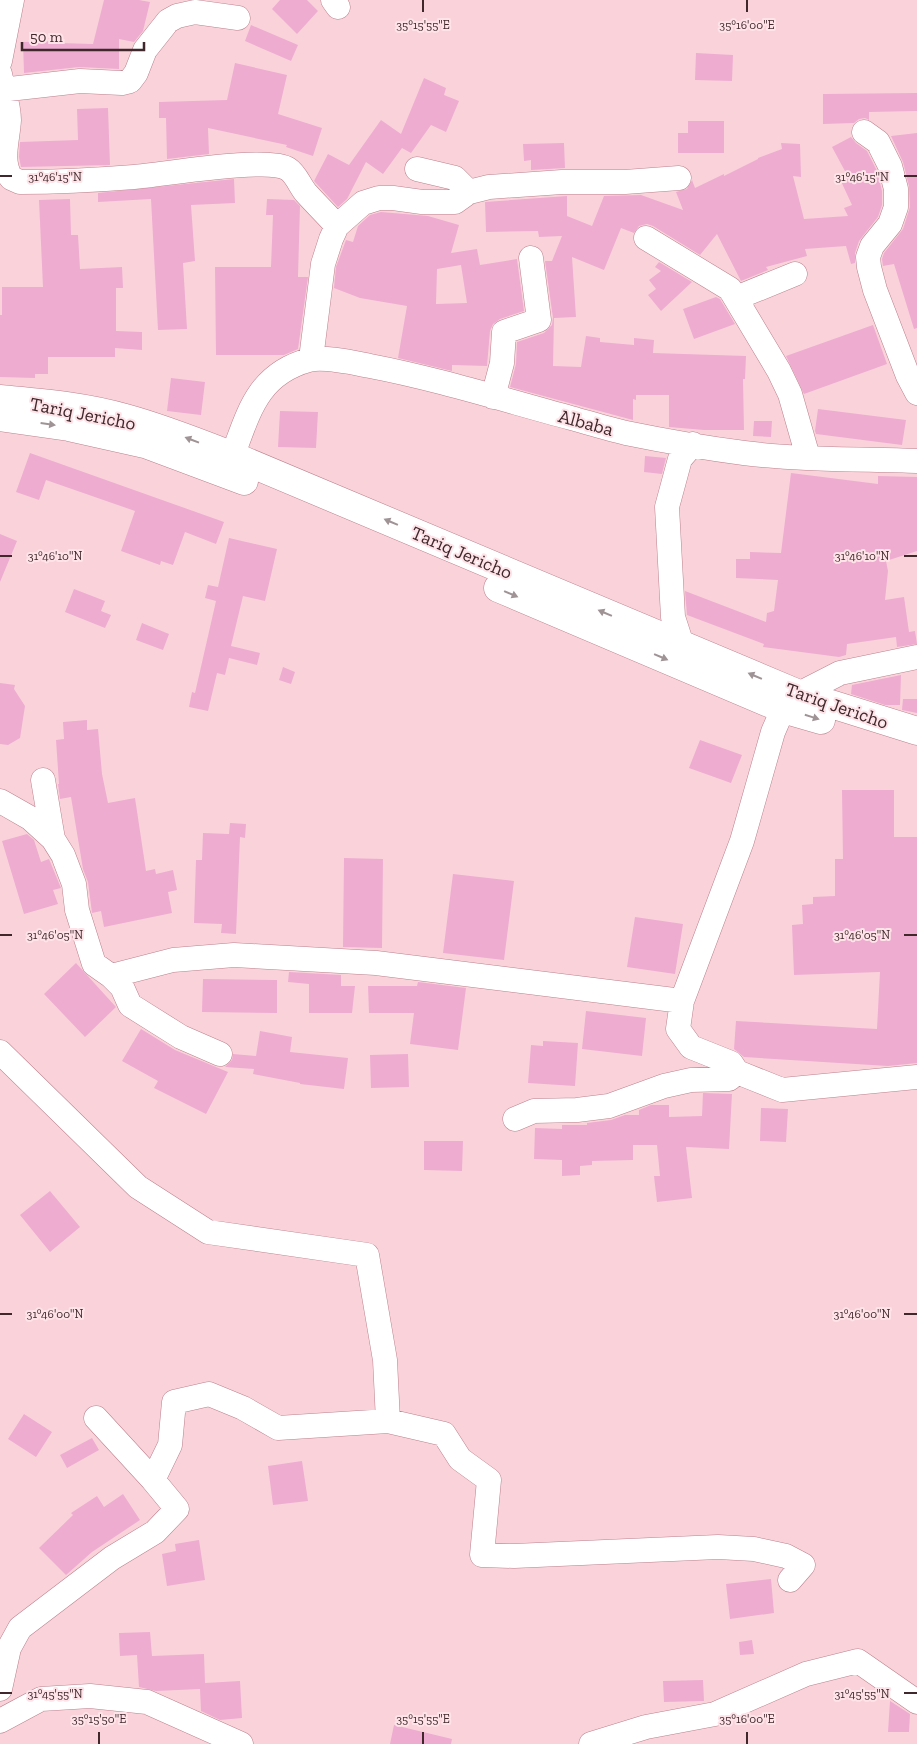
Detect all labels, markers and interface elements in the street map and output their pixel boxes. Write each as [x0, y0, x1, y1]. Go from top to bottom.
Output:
text: 35°15'55"E [396, 18, 450, 32]
text: 35°16'00"E [719, 18, 775, 32]
scale bar [22, 20, 145, 52]
text: 50 m [30, 28, 63, 46]
text: 31°46'15"N [28, 170, 82, 184]
text: 31°46'15"N [835, 170, 889, 184]
street label: Tariq Jericho [28, 392, 138, 435]
street label: Albaba [556, 404, 616, 441]
one-way arrow [41, 420, 57, 428]
one-way arrow [185, 436, 200, 443]
one-way arrow [384, 518, 398, 526]
street label: Tariq Jericho [408, 521, 516, 584]
text: 31°46'10"N [28, 549, 82, 563]
text: 31°46'10"N [835, 549, 889, 563]
one-way arrow [504, 591, 519, 598]
one-way arrow [598, 608, 612, 616]
one-way arrow [654, 654, 668, 662]
one-way arrow [748, 671, 762, 679]
street label: Tariq Jericho [782, 677, 892, 734]
one-way arrow [805, 714, 820, 722]
text: 31°46'05"N [27, 928, 83, 942]
text: 31°46'05"N [834, 928, 890, 942]
text: 31°46'00"N [27, 1307, 84, 1321]
text: 31°46'00"N [834, 1307, 891, 1321]
text: 31°45'55"N [28, 1687, 83, 1701]
text: 31°45'55"N [835, 1687, 890, 1701]
text: 35°15'50"E [72, 1712, 126, 1726]
text: 35°15'55"E [396, 1712, 450, 1726]
text: 35°16'00"E [719, 1712, 775, 1726]

